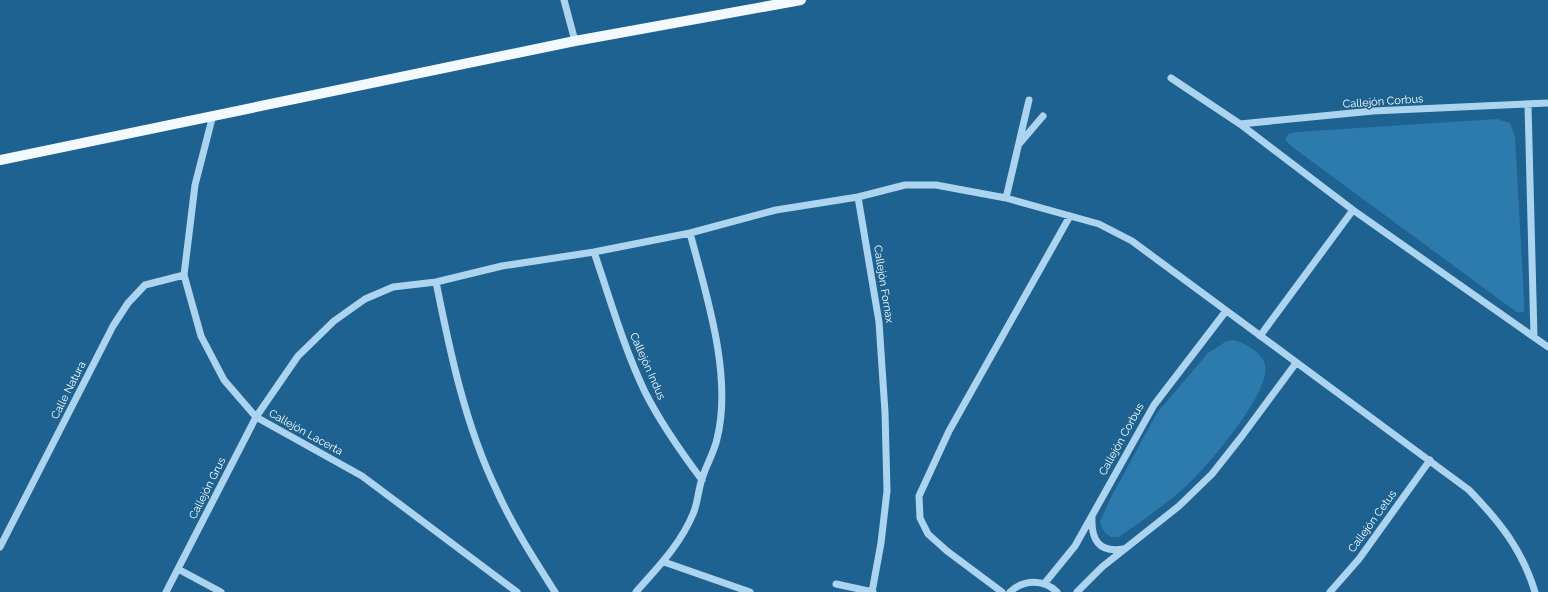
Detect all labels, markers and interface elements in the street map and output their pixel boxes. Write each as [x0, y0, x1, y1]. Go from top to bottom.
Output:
street label: Callejón Corbus [1342, 92, 1424, 111]
street label: Callejón Fornax [871, 244, 896, 324]
street label: Callejón Indus [627, 331, 668, 402]
street label: Calle Natura [48, 359, 89, 421]
street label: Callejón Corbus [1096, 401, 1147, 478]
street label: Callejón Lacerta [266, 407, 345, 458]
street label: Callejón Grus [186, 455, 229, 521]
street label: Callejón Cetus [1345, 488, 1399, 555]

